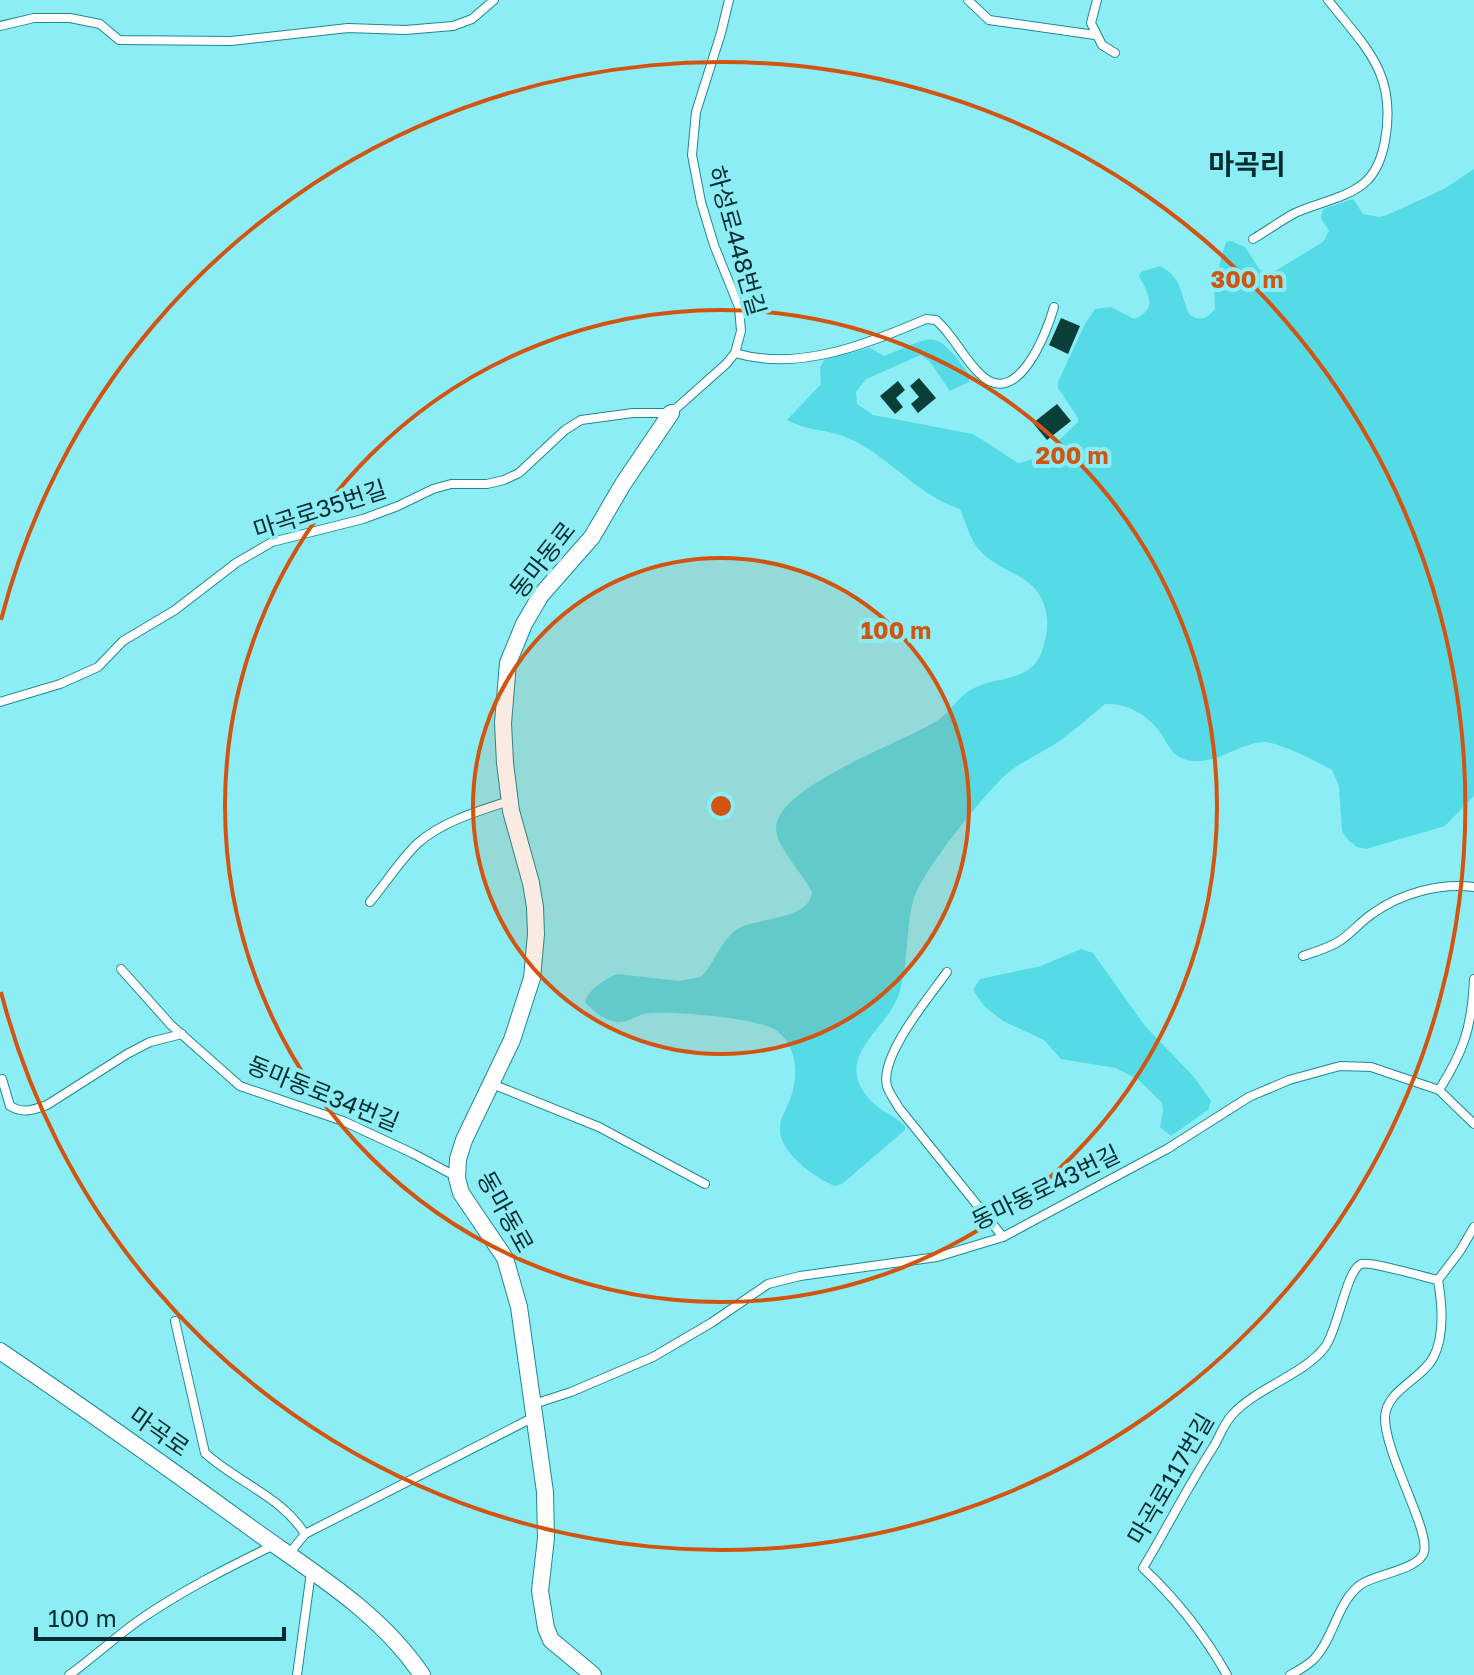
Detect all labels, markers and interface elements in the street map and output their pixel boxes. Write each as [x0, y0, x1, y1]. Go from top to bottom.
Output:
district label: 마곡리 [1208, 147, 1286, 180]
street label: 하성로448번길 [702, 162, 773, 319]
text: 300 m [1211, 264, 1283, 293]
text: 200 m [1036, 440, 1108, 469]
street label: 마곡로35번길 [249, 473, 390, 544]
street label: 동마동로 [503, 515, 580, 603]
text: 100 m [861, 615, 931, 644]
centre of rings [707, 792, 735, 820]
street label: 동마동로34번길 [243, 1049, 404, 1136]
street label: 동마동로43번길 [967, 1138, 1124, 1235]
street label: 동마동로 [472, 1166, 540, 1257]
street label: 마곡로 [124, 1400, 195, 1462]
street label: 마곡로117번길 [1121, 1408, 1219, 1549]
scale bar [36, 1591, 284, 1641]
text: 100 m [48, 1603, 117, 1632]

